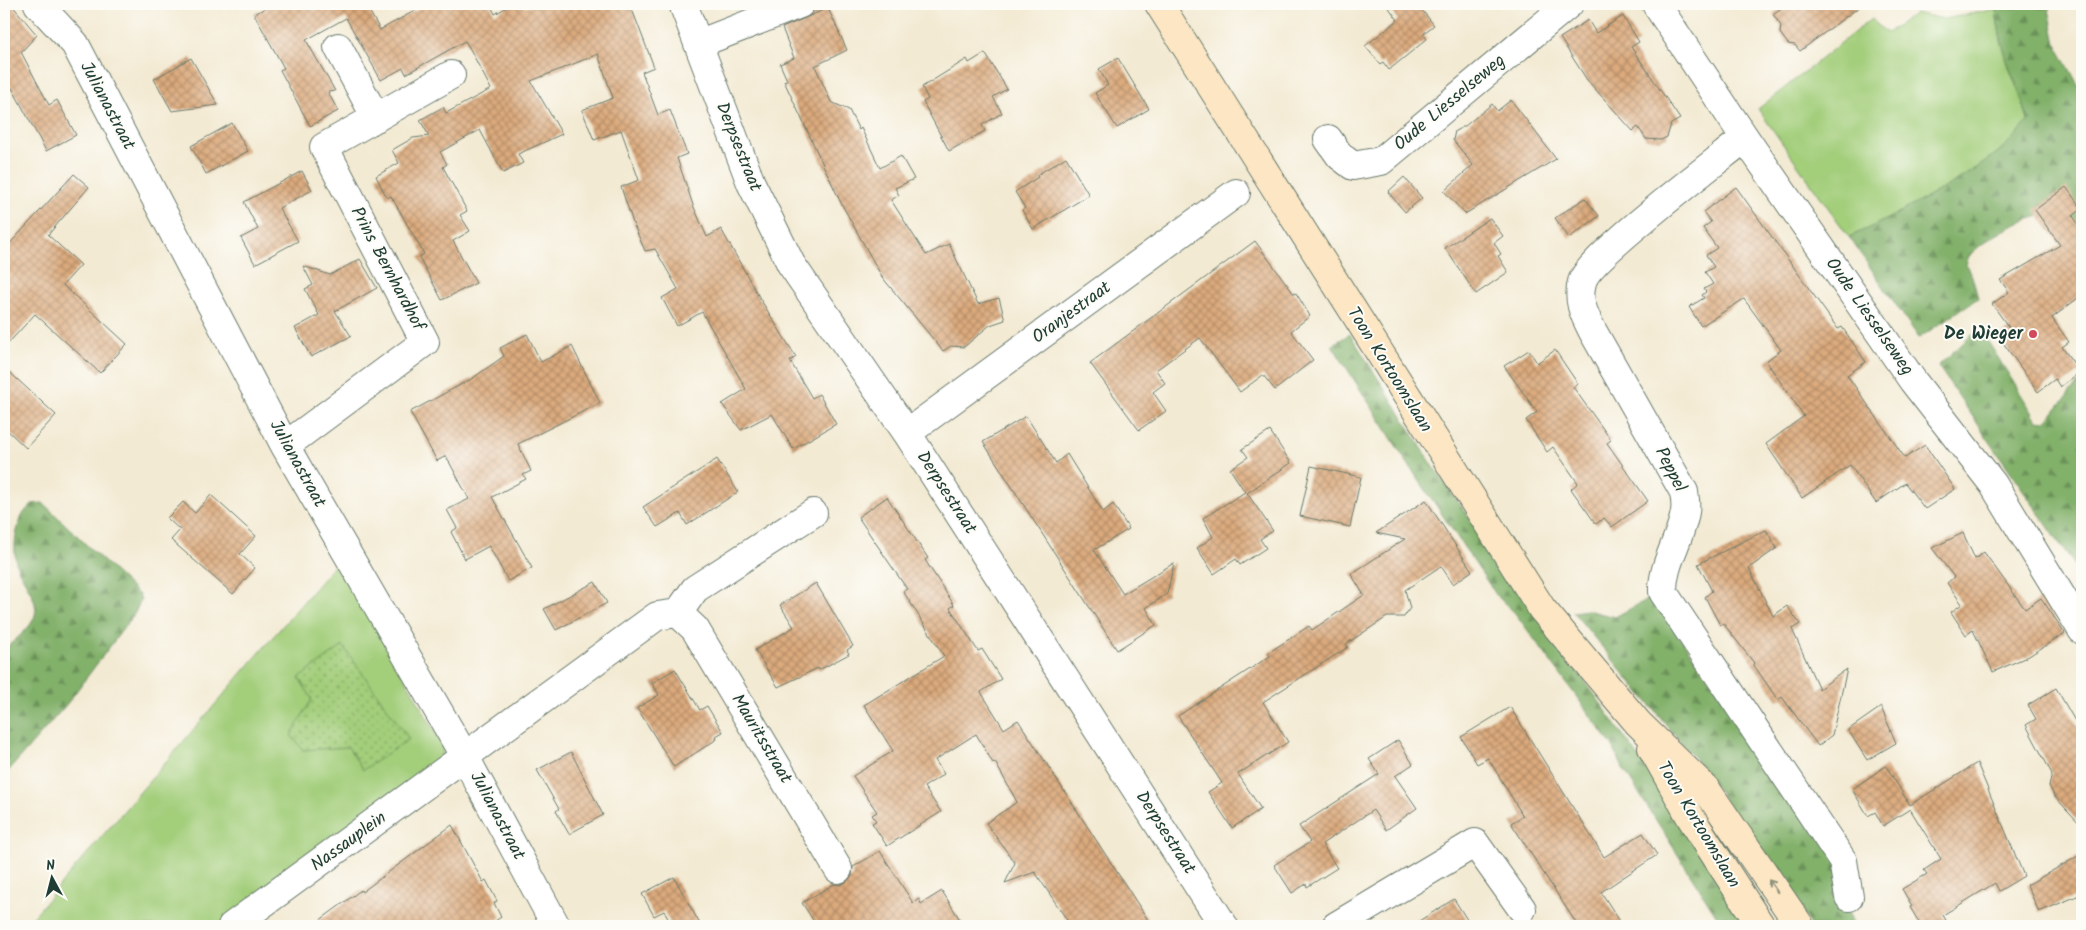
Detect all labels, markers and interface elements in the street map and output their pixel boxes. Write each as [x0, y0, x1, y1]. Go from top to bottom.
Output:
street label: Oude Liesselseweg [1388, 47, 1512, 159]
street label: Julianastraat [71, 57, 143, 156]
street label: Derpsestraat [707, 98, 770, 197]
street label: Prins Bernhardhof [342, 202, 433, 338]
street label: Oude Liesselseweg [1817, 252, 1921, 382]
street label: Oranjestraat [1026, 274, 1119, 352]
street label: Toon Kortoomslaan [1339, 301, 1439, 439]
place label: De Wieger [1944, 320, 2024, 349]
marker: De Wieger [2027, 328, 2039, 340]
street label: Julianastraat [261, 415, 334, 514]
street label: Peppel [1646, 442, 1694, 498]
street label: Derpsestraat [908, 445, 984, 541]
street label: Mauritsstraat [723, 688, 800, 790]
street label: Toon Kortoomslaan [1649, 756, 1747, 894]
street label: Julianastraat [461, 767, 533, 866]
street label: Derpsestraat [1127, 785, 1203, 881]
street label: Nassauplein [305, 804, 393, 880]
north arrow [28, 852, 78, 902]
text: N [45, 855, 56, 878]
one-way arrow [1768, 879, 1778, 893]

